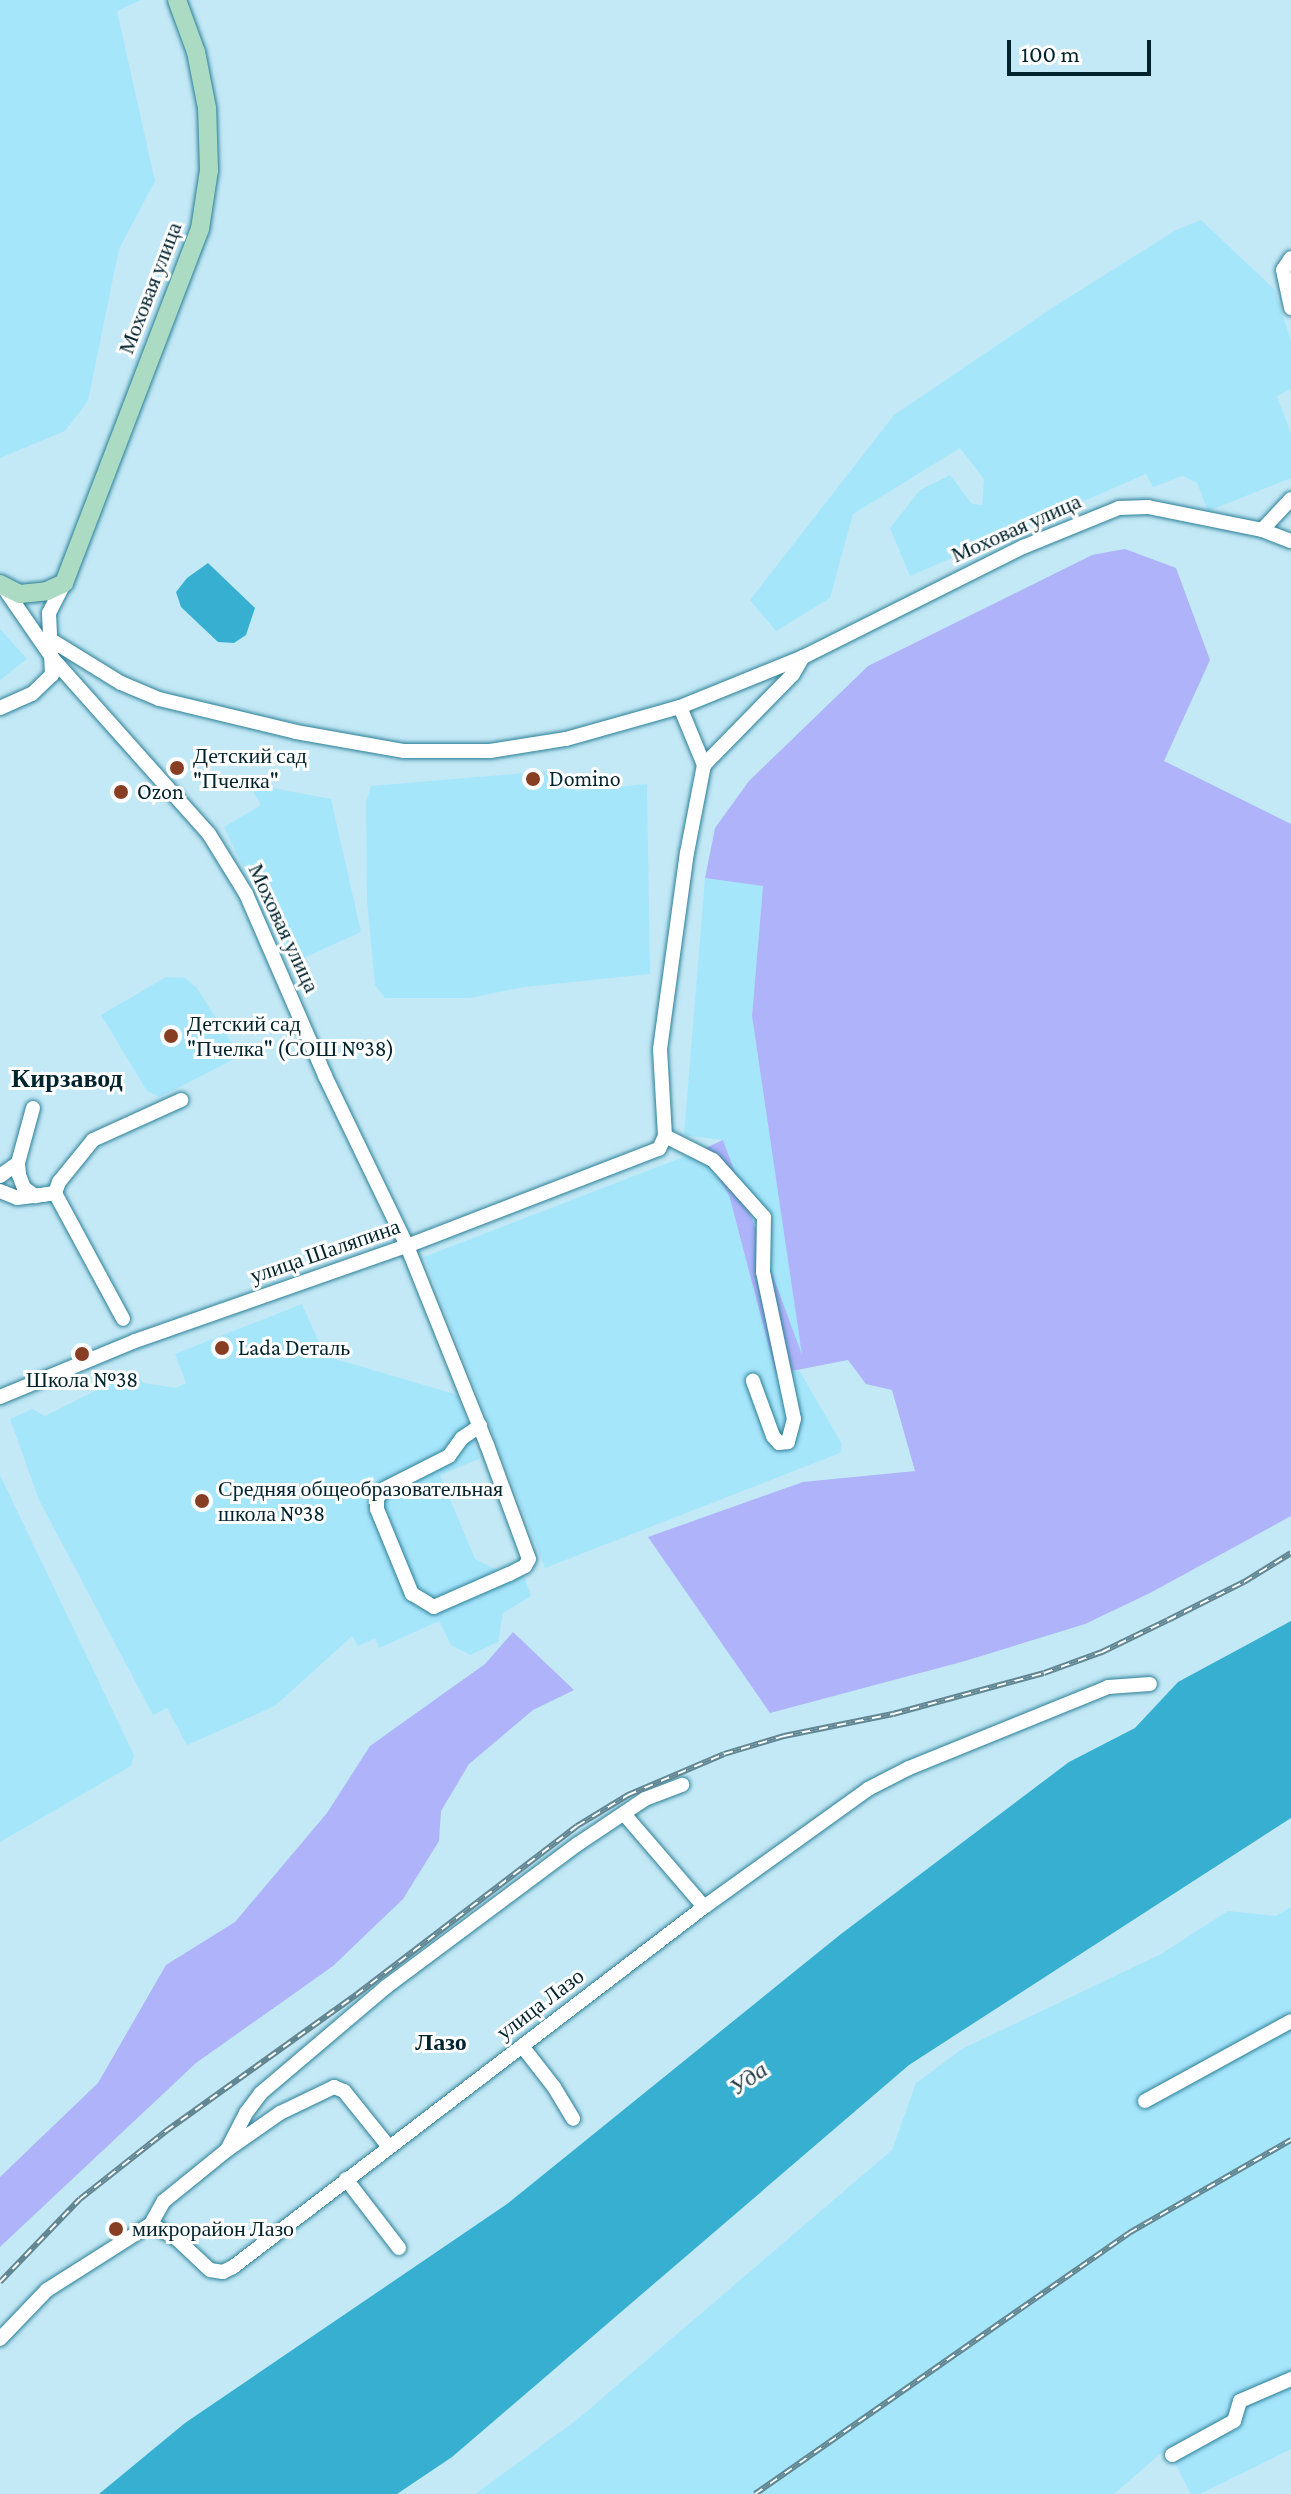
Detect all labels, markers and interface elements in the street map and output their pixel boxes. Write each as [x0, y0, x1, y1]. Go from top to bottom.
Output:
scale bar [1011, 24, 1155, 74]
text: 100 m [1021, 40, 1080, 67]
street label: Моховая улица [113, 218, 187, 358]
street label: Моховая улица [947, 488, 1085, 568]
place label: Детский сад "Пчелка" [193, 742, 307, 794]
marker: Детский сад "Пчелка" [168, 759, 186, 777]
place label: Domino [549, 766, 621, 792]
marker: Domino [524, 770, 542, 788]
place label: Ozon [137, 779, 184, 805]
marker: Ozon [112, 783, 130, 801]
street label: Моховая улица [243, 859, 325, 997]
place label: Детский сад "Пчелка" (СОШ №38) [187, 1010, 394, 1062]
marker: Детский сад "Пчелка" (СОШ №38) [162, 1027, 180, 1045]
district label: Кирзавод [11, 1063, 123, 1095]
street label: улица Шаляпина [247, 1213, 403, 1289]
place label: Lada Dеталь [238, 1335, 350, 1361]
marker: Lada Dеталь [213, 1339, 231, 1357]
marker: Школа №38 [73, 1345, 91, 1363]
place label: Школа №38 [26, 1367, 138, 1393]
place label: Средняя общеобразовательная школа №38 [218, 1475, 503, 1526]
marker: Средняя общеобразовательная школа №38 [193, 1492, 211, 1510]
street label: улица Лазо [491, 1963, 589, 2045]
district label: Лазо [415, 2028, 467, 2056]
water label: Уда [723, 2055, 773, 2101]
place label: микрорайон Лазо [132, 2216, 294, 2242]
marker: микрорайон Лазо [107, 2220, 125, 2238]

